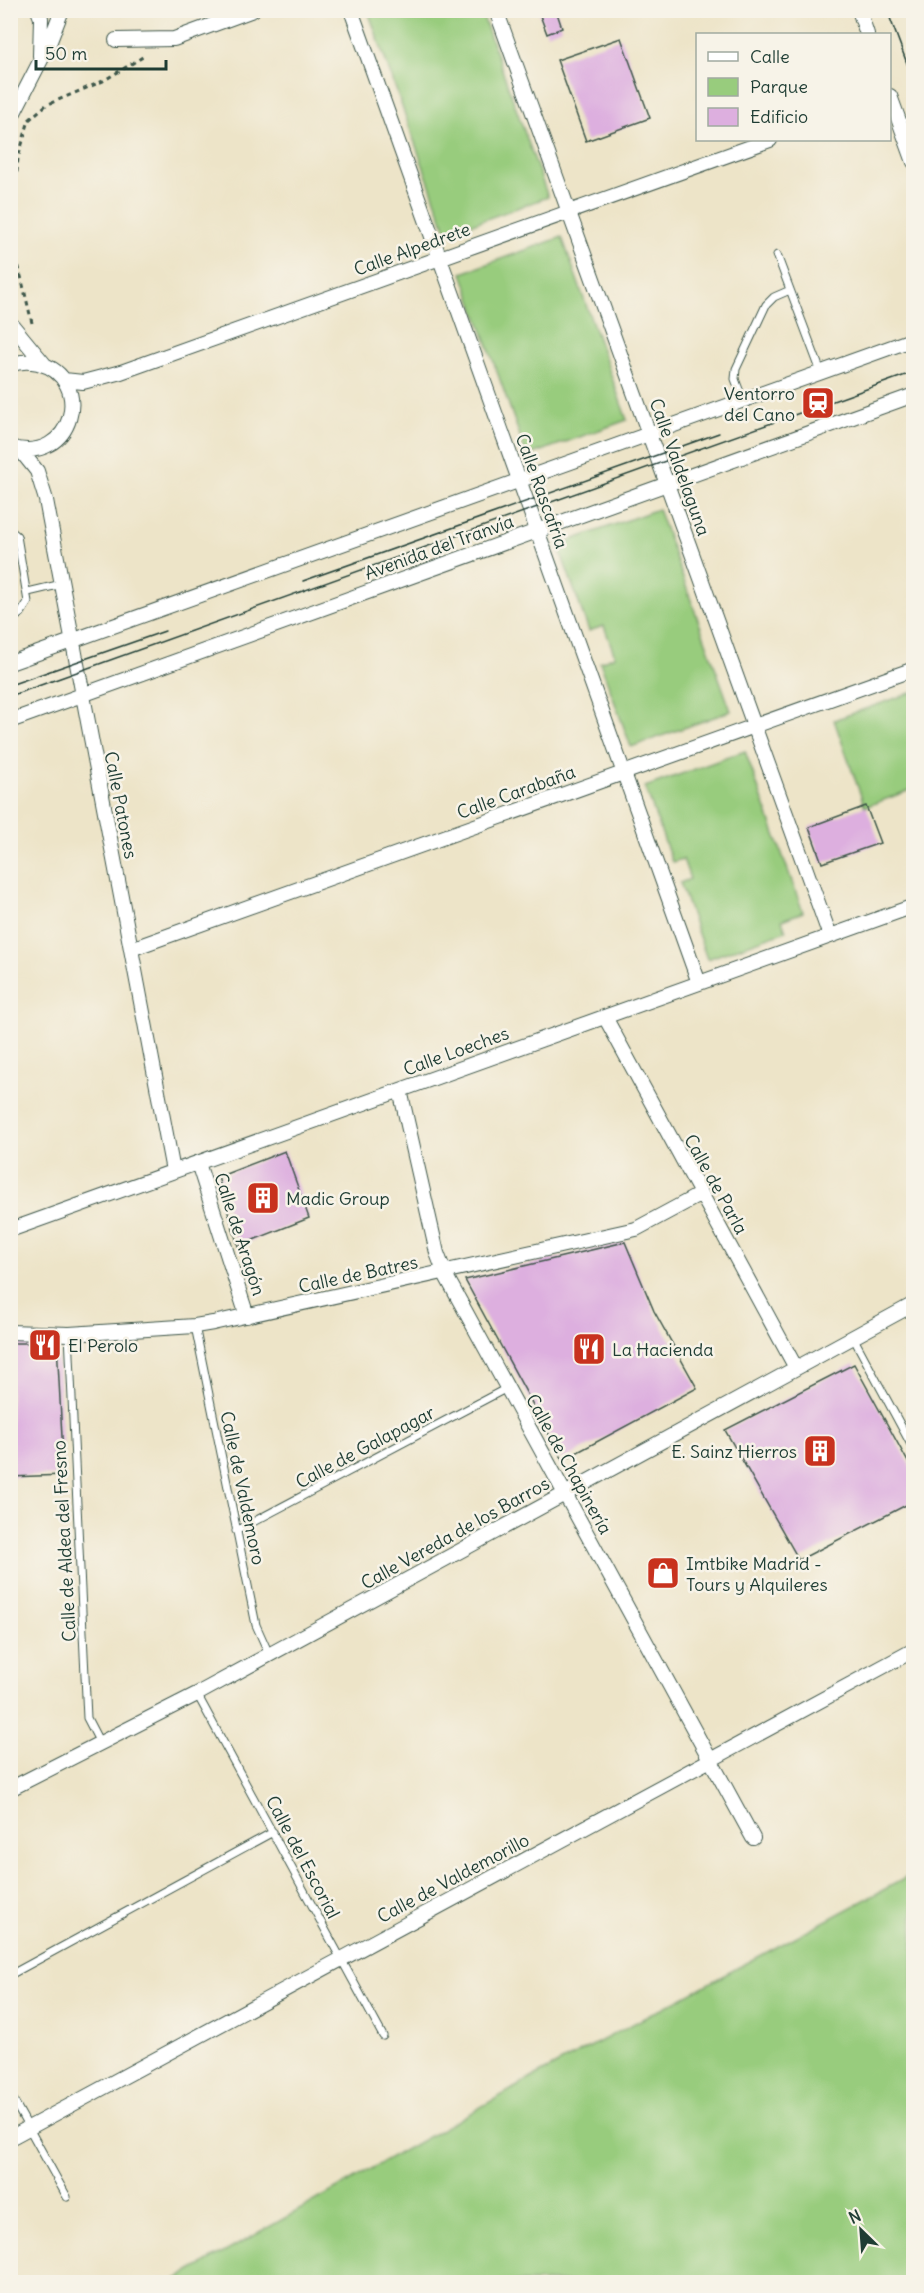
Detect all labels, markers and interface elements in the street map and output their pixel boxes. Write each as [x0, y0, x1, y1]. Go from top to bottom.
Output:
scale bar [36, 33, 166, 71]
legend [696, 33, 891, 141]
text: 50 m [45, 42, 87, 65]
text: Calle [750, 45, 790, 68]
text: Parque [750, 75, 808, 98]
text: Edificio [750, 105, 808, 128]
street label: Calle Alpedrete [351, 217, 473, 281]
place label: Ventorro del Cano [724, 382, 795, 426]
station icon: Ventorro del Cano [800, 385, 836, 421]
street label: Calle Valdelaguna [644, 395, 716, 539]
street label: Calle Rascafría [511, 430, 573, 552]
street label: Avenida del Tranvía [361, 509, 517, 585]
street label: Calle Patones [99, 749, 143, 861]
street label: Calle Carabaña [454, 760, 578, 824]
street label: Calle Loeches [400, 1021, 512, 1081]
street label: Calle de Parla [679, 1130, 753, 1238]
street label: Calle de Aragón [209, 1170, 271, 1298]
building icon: Madic Group [245, 1180, 281, 1216]
place label: Madic Group [286, 1187, 390, 1210]
street label: Calle de Batres [296, 1250, 420, 1298]
restaurant icon: El Perolo [27, 1327, 63, 1363]
restaurant icon: La Hacienda [571, 1331, 607, 1367]
place label: El Perolo [68, 1334, 138, 1357]
place label: La Hacienda [612, 1338, 714, 1361]
street label: Calle de Chapinería [521, 1390, 617, 1538]
street label: Calle de Galapagar [292, 1400, 439, 1493]
street label: Calle de Valdemoro [215, 1409, 271, 1567]
building icon: E. Sainz Hierros [802, 1433, 838, 1469]
street label: Calle de Aldea del Fresno [47, 1440, 81, 1642]
place label: E. Sainz Hierros [671, 1440, 797, 1463]
street label: Calle Vereda de los Barros [357, 1472, 553, 1594]
place label: Imtbike Madrid - Tours y Alquileres [686, 1552, 828, 1596]
shop icon: Imtbike Madrid - Tours y Alquileres [645, 1555, 681, 1591]
street label: Calle del Escorial [261, 1792, 345, 1922]
street label: Calle de Valdemorillo [373, 1828, 533, 1928]
north arrow [831, 2200, 891, 2260]
text: N [845, 2205, 864, 2228]

